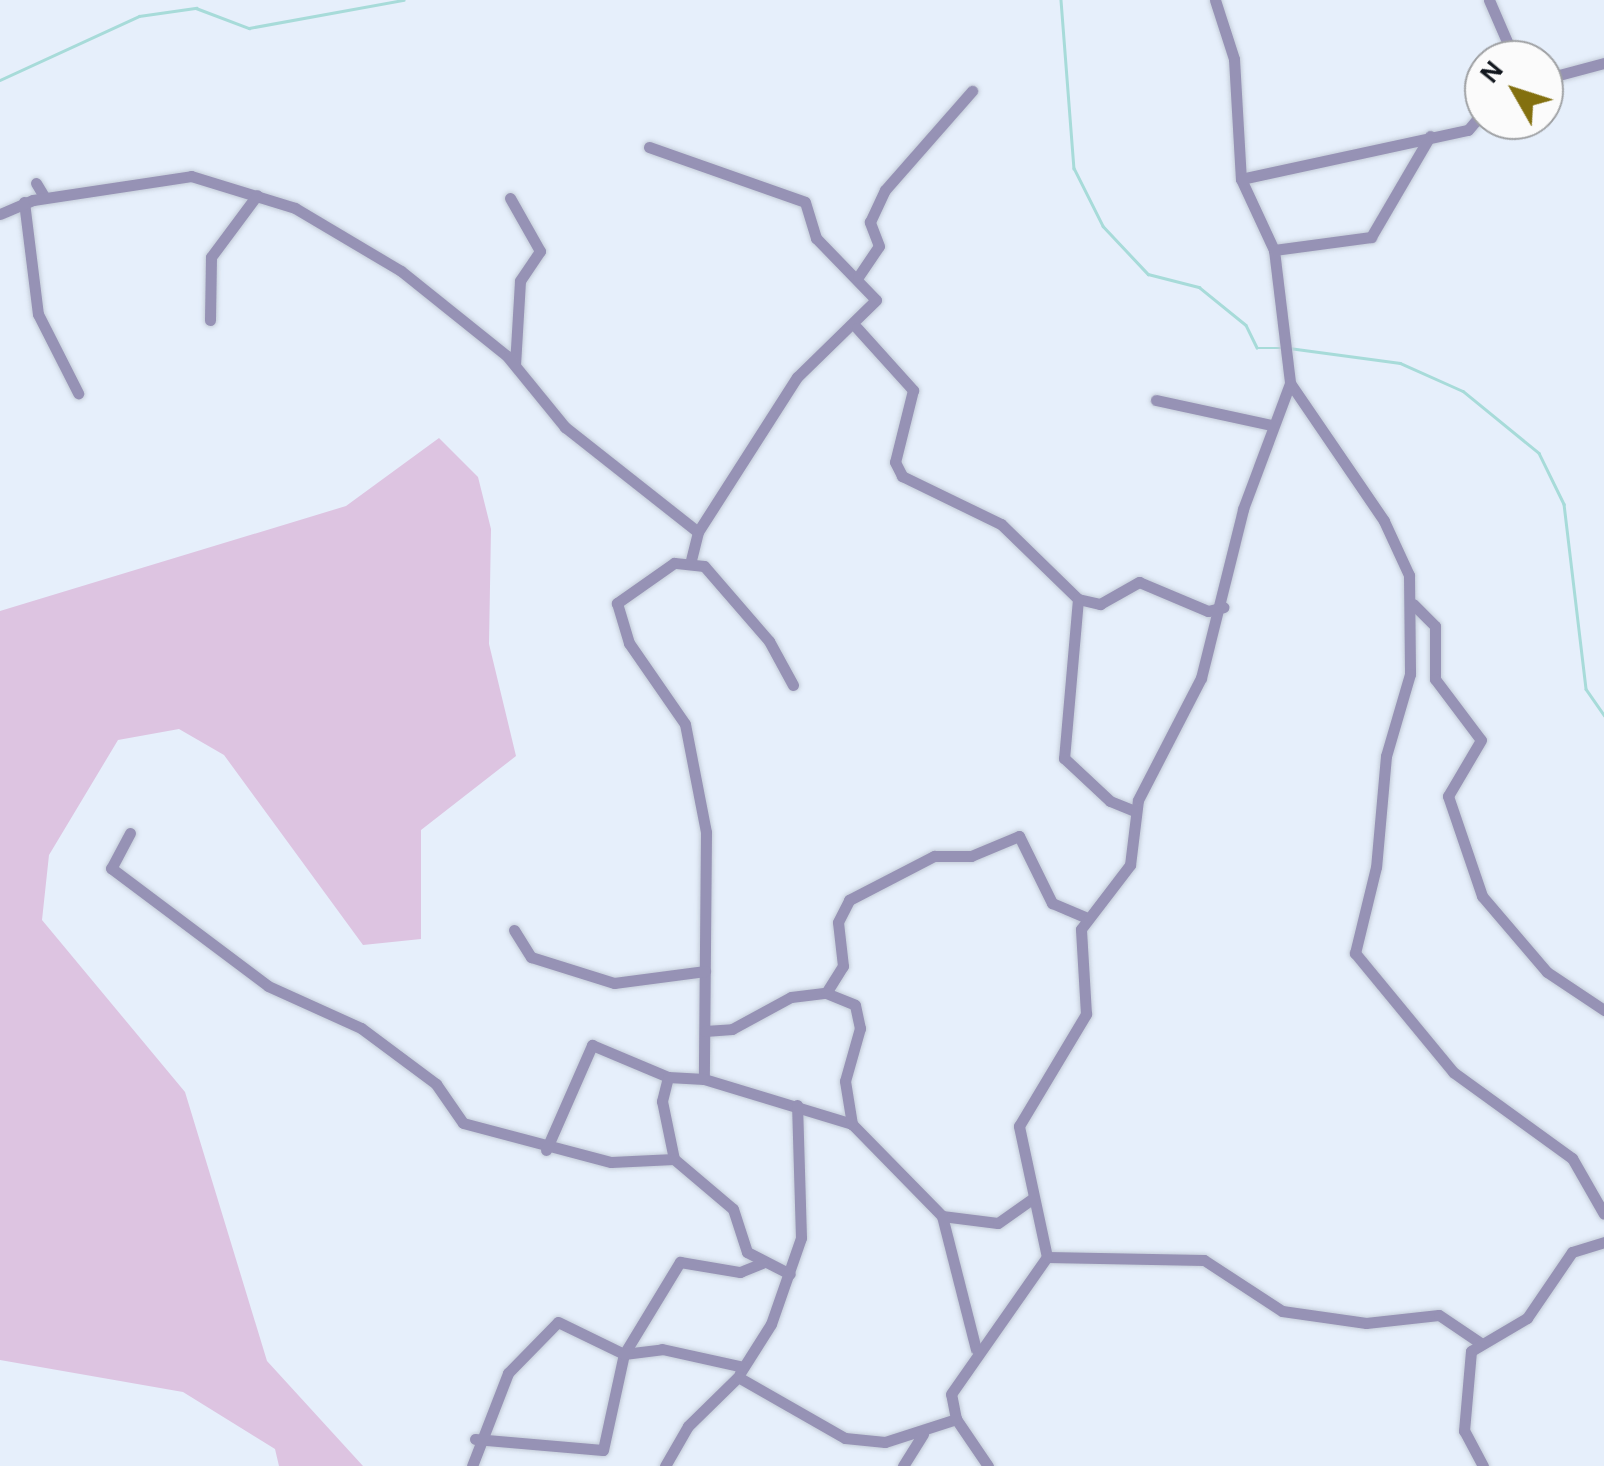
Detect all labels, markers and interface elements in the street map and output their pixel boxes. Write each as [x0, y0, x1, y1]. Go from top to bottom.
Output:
north arrow [1464, 40, 1564, 140]
text: N [1475, 56, 1509, 89]

